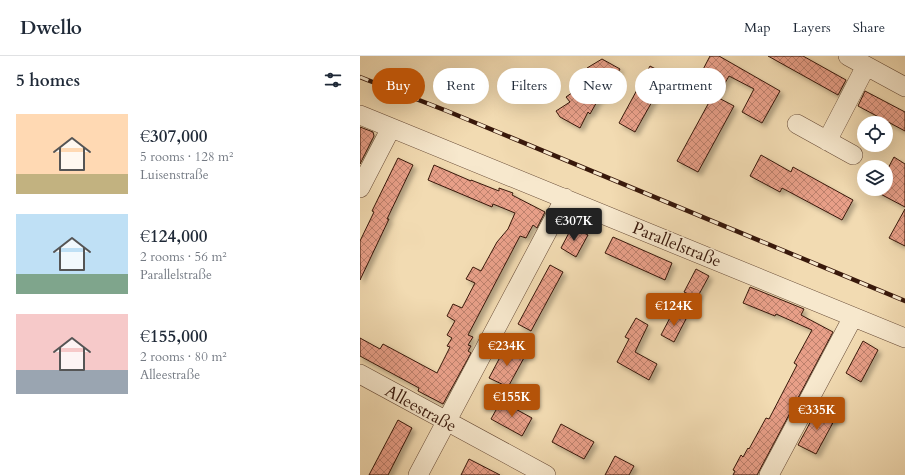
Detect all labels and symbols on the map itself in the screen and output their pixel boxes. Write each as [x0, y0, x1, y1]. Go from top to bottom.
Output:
pin: €307K [546, 208, 602, 242]
street label: Parallelstraße [629, 216, 725, 273]
pin: €124K [646, 293, 702, 327]
pin: €234K [479, 333, 535, 367]
street label: Alleestraße [381, 379, 461, 438]
pin: €155K [484, 384, 540, 418]
pin: €335K [789, 397, 845, 431]

